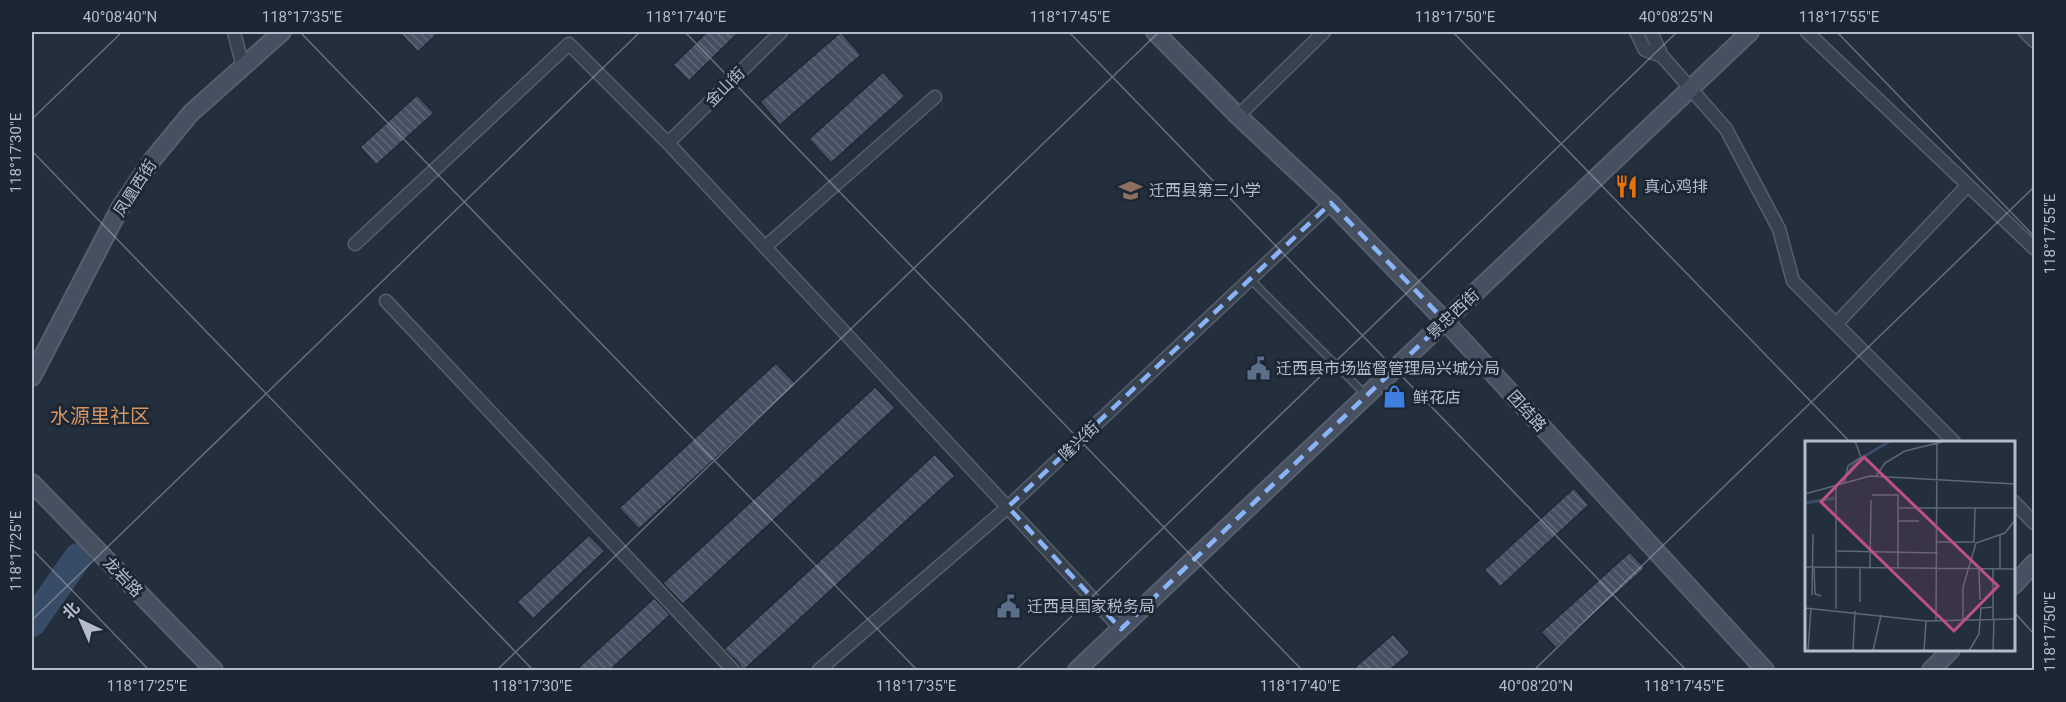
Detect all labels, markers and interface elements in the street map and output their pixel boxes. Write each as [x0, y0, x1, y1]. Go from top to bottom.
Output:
text: 40°08'40"N [83, 8, 157, 26]
text: 118°17'35"E [262, 8, 343, 26]
text: 118°17'40"E [646, 8, 727, 26]
text: 118°17'45"E [1030, 8, 1111, 26]
text: 118°17'50"E [1415, 8, 1496, 26]
text: 40°08'25"N [1639, 8, 1713, 26]
text: 118°17'55"E [1799, 8, 1880, 26]
street label: 金山街 [701, 63, 749, 111]
text: 118°17'30"E [7, 112, 25, 193]
street label: 凤凰西街 [110, 156, 160, 220]
restaurant icon: 真心鸡排 [1613, 173, 1639, 199]
school or university icon: 迁西县第三小学 [1118, 177, 1144, 203]
place label: 真心鸡排 [1644, 177, 1708, 196]
place label: 迁西县第三小学 [1149, 181, 1261, 200]
text: 118°17'55"E [2041, 193, 2059, 274]
street label: 景忠西街 [1423, 285, 1483, 343]
public building icon: 迁西县市场监督管理局兴城分局 [1245, 355, 1271, 381]
place label: 迁西县市场监督管理局兴城分局 [1276, 359, 1500, 378]
shop icon: 鲜花店 [1382, 384, 1408, 410]
street label: 团结路 [1504, 387, 1550, 435]
place label: 鲜花店 [1413, 388, 1461, 407]
district label: 水源里社区 [50, 404, 150, 428]
street label: 隆兴街 [1055, 418, 1103, 464]
inset map [1805, 441, 2015, 651]
text: 118°17'25"E [7, 510, 25, 591]
street label: 龙岩路 [99, 553, 147, 601]
north arrow [51, 591, 111, 651]
text: 118°17'50"E [2041, 591, 2059, 672]
public building icon: 迁西县国家税务局 [996, 593, 1022, 619]
place label: 迁西县国家税务局 [1027, 597, 1155, 616]
text: 北 [59, 598, 83, 623]
text: 118°17'25"E [107, 677, 188, 695]
text: 118°17'30"E [492, 677, 573, 695]
text: 118°17'35"E [876, 677, 957, 695]
text: 118°17'40"E [1260, 677, 1341, 695]
text: 40°08'20"N [1499, 677, 1573, 695]
text: 118°17'45"E [1644, 677, 1725, 695]

